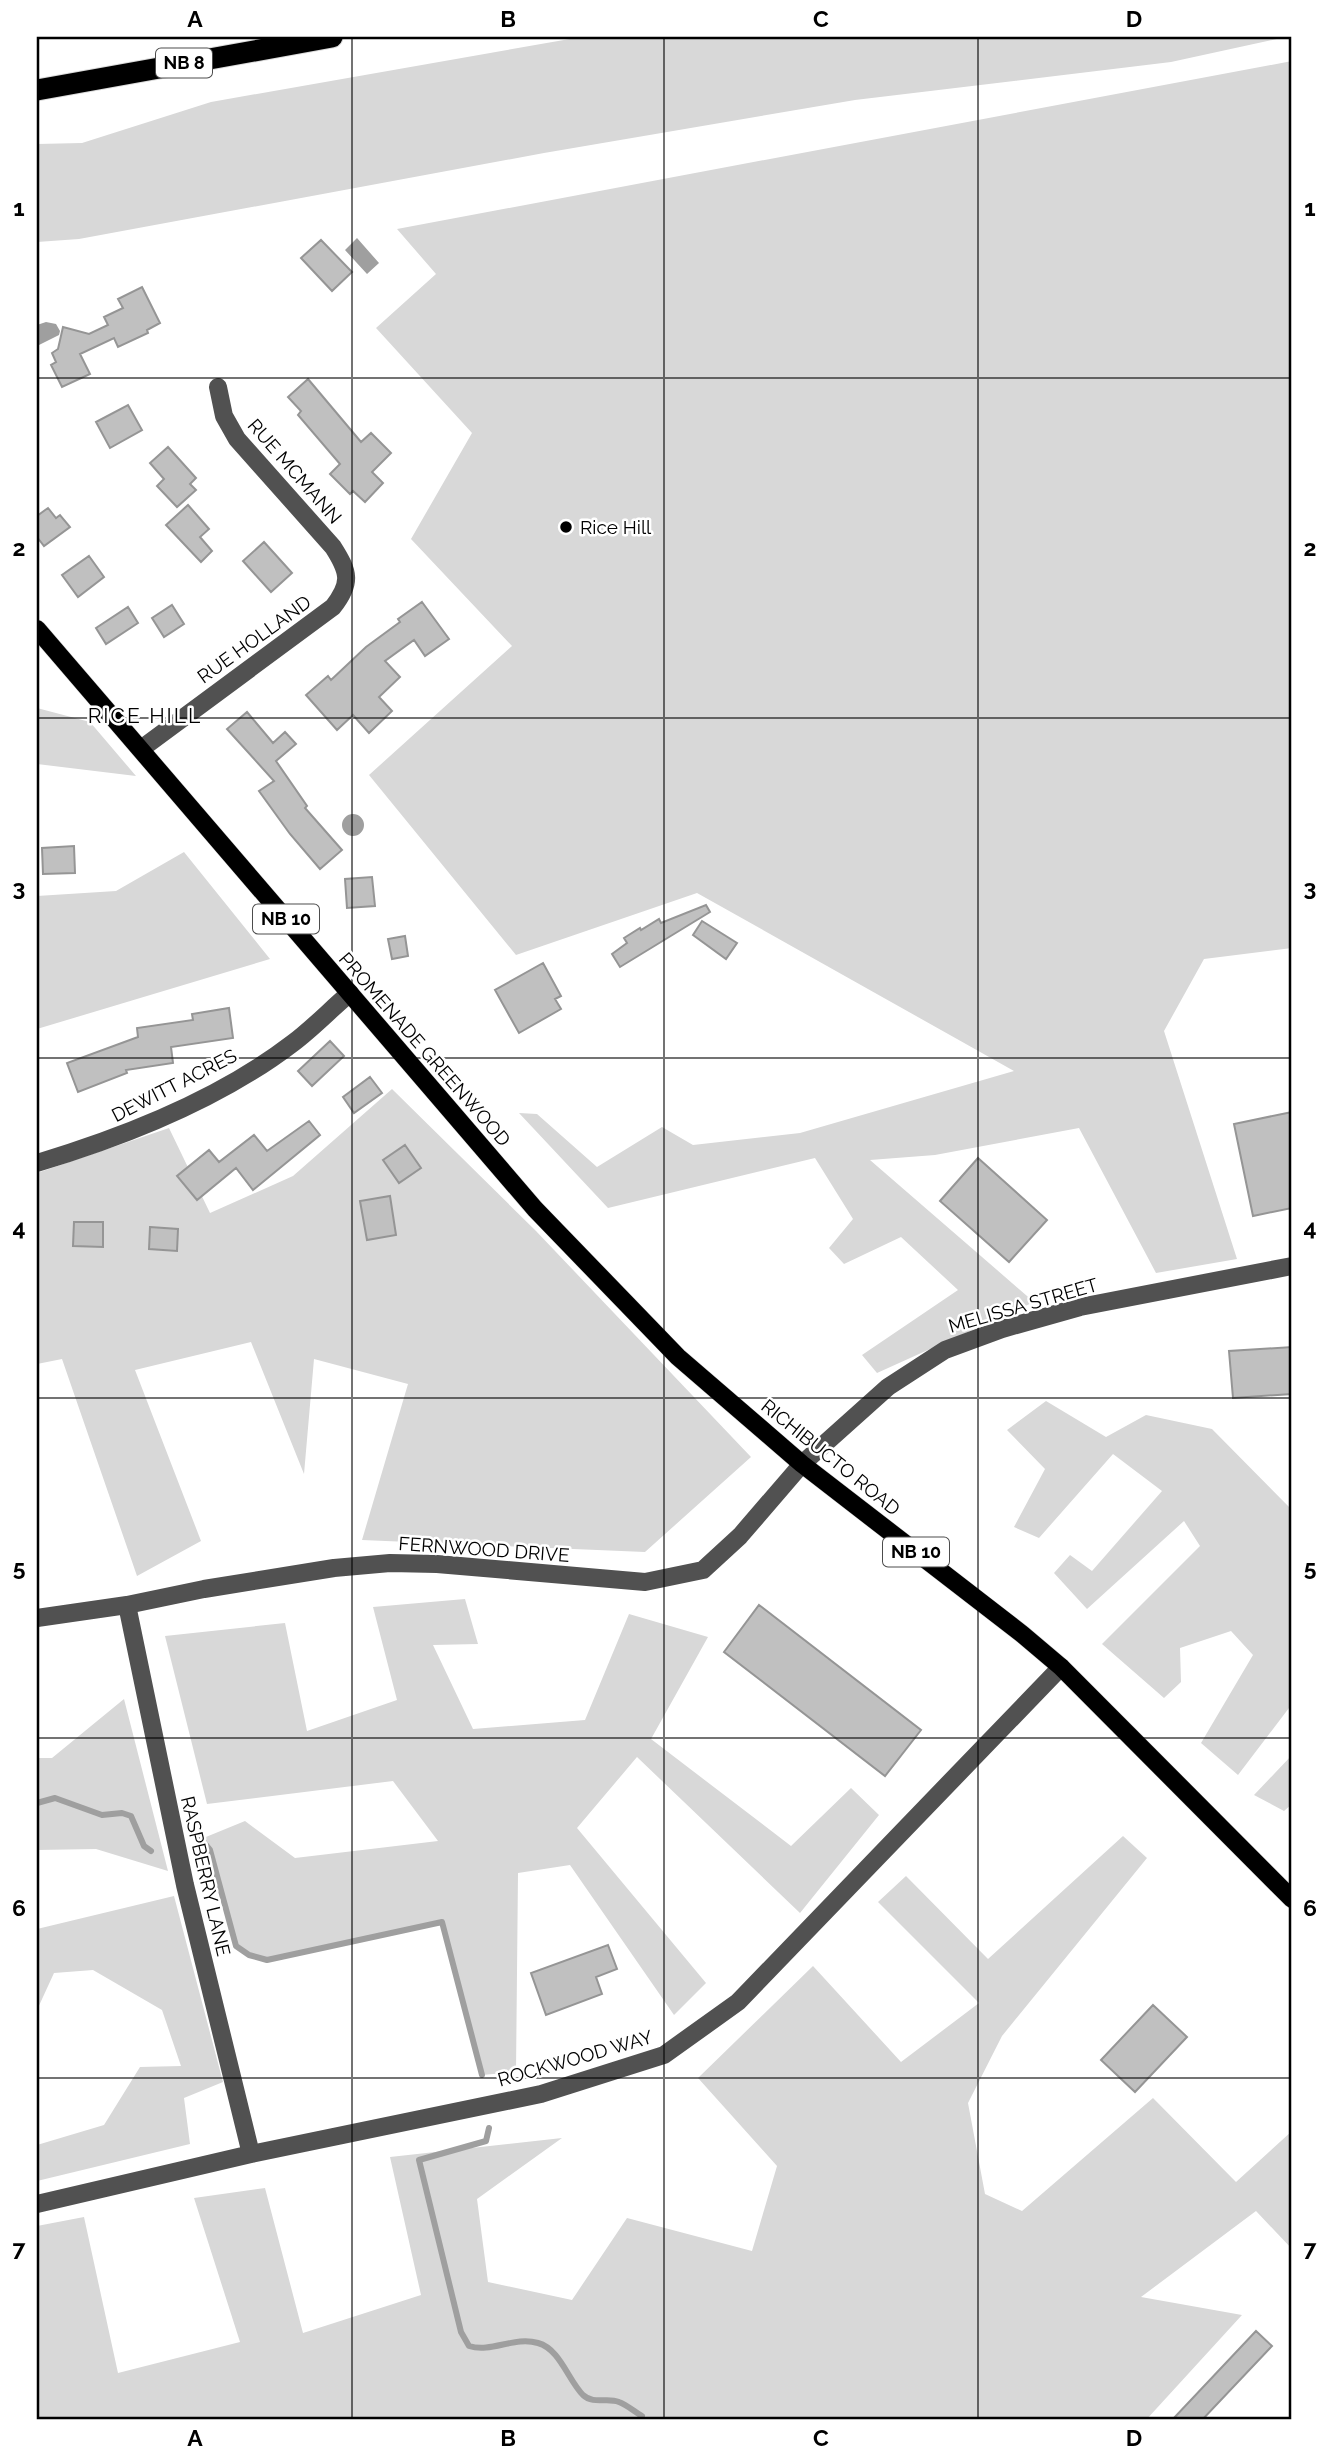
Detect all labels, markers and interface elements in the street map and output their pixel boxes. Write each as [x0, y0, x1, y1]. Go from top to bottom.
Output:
text: A [187, 5, 203, 32]
text: B [500, 5, 516, 32]
text: C [813, 5, 829, 32]
text: D [1126, 5, 1142, 32]
road number: NB 8 [156, 48, 212, 78]
text: 1 [13, 194, 25, 221]
text: 1 [1304, 194, 1316, 221]
street label: RUE MCMANN [243, 414, 347, 528]
place label: Rice Hill [580, 516, 652, 538]
marker: Rice Hill [558, 519, 574, 535]
text: 2 [13, 534, 25, 561]
text: 2 [1304, 534, 1316, 561]
street label: RUE HOLLAND [193, 591, 315, 687]
district label: RICE HILL [88, 703, 202, 728]
text: 3 [13, 874, 25, 901]
text: 3 [1304, 874, 1316, 901]
road number: NB 10 [253, 904, 319, 934]
street label: PROMENADE GREENWOOD [335, 948, 515, 1150]
street label: DEWITT ACRES [108, 1044, 240, 1126]
text: 4 [12, 1214, 26, 1241]
text: 4 [1303, 1214, 1317, 1241]
street label: MELISSA STREET [946, 1273, 1101, 1337]
street label: RICHIBUCTO ROAD [757, 1394, 905, 1520]
street label: FERNWOOD DRIVE [398, 1532, 570, 1566]
road number: NB 10 [883, 1538, 949, 1567]
text: 5 [13, 1554, 26, 1581]
text: 5 [1304, 1554, 1317, 1581]
street label: RASPBERRY LANE [177, 1794, 235, 1958]
text: 6 [12, 1894, 26, 1921]
text: 6 [1303, 1894, 1317, 1921]
street label: ROCKWOOD WAY [495, 2025, 656, 2091]
text: 7 [13, 2234, 26, 2261]
text: 7 [1304, 2234, 1317, 2261]
text: A [187, 2424, 203, 2451]
text: B [500, 2424, 516, 2451]
text: C [813, 2424, 829, 2451]
text: D [1126, 2424, 1142, 2451]

